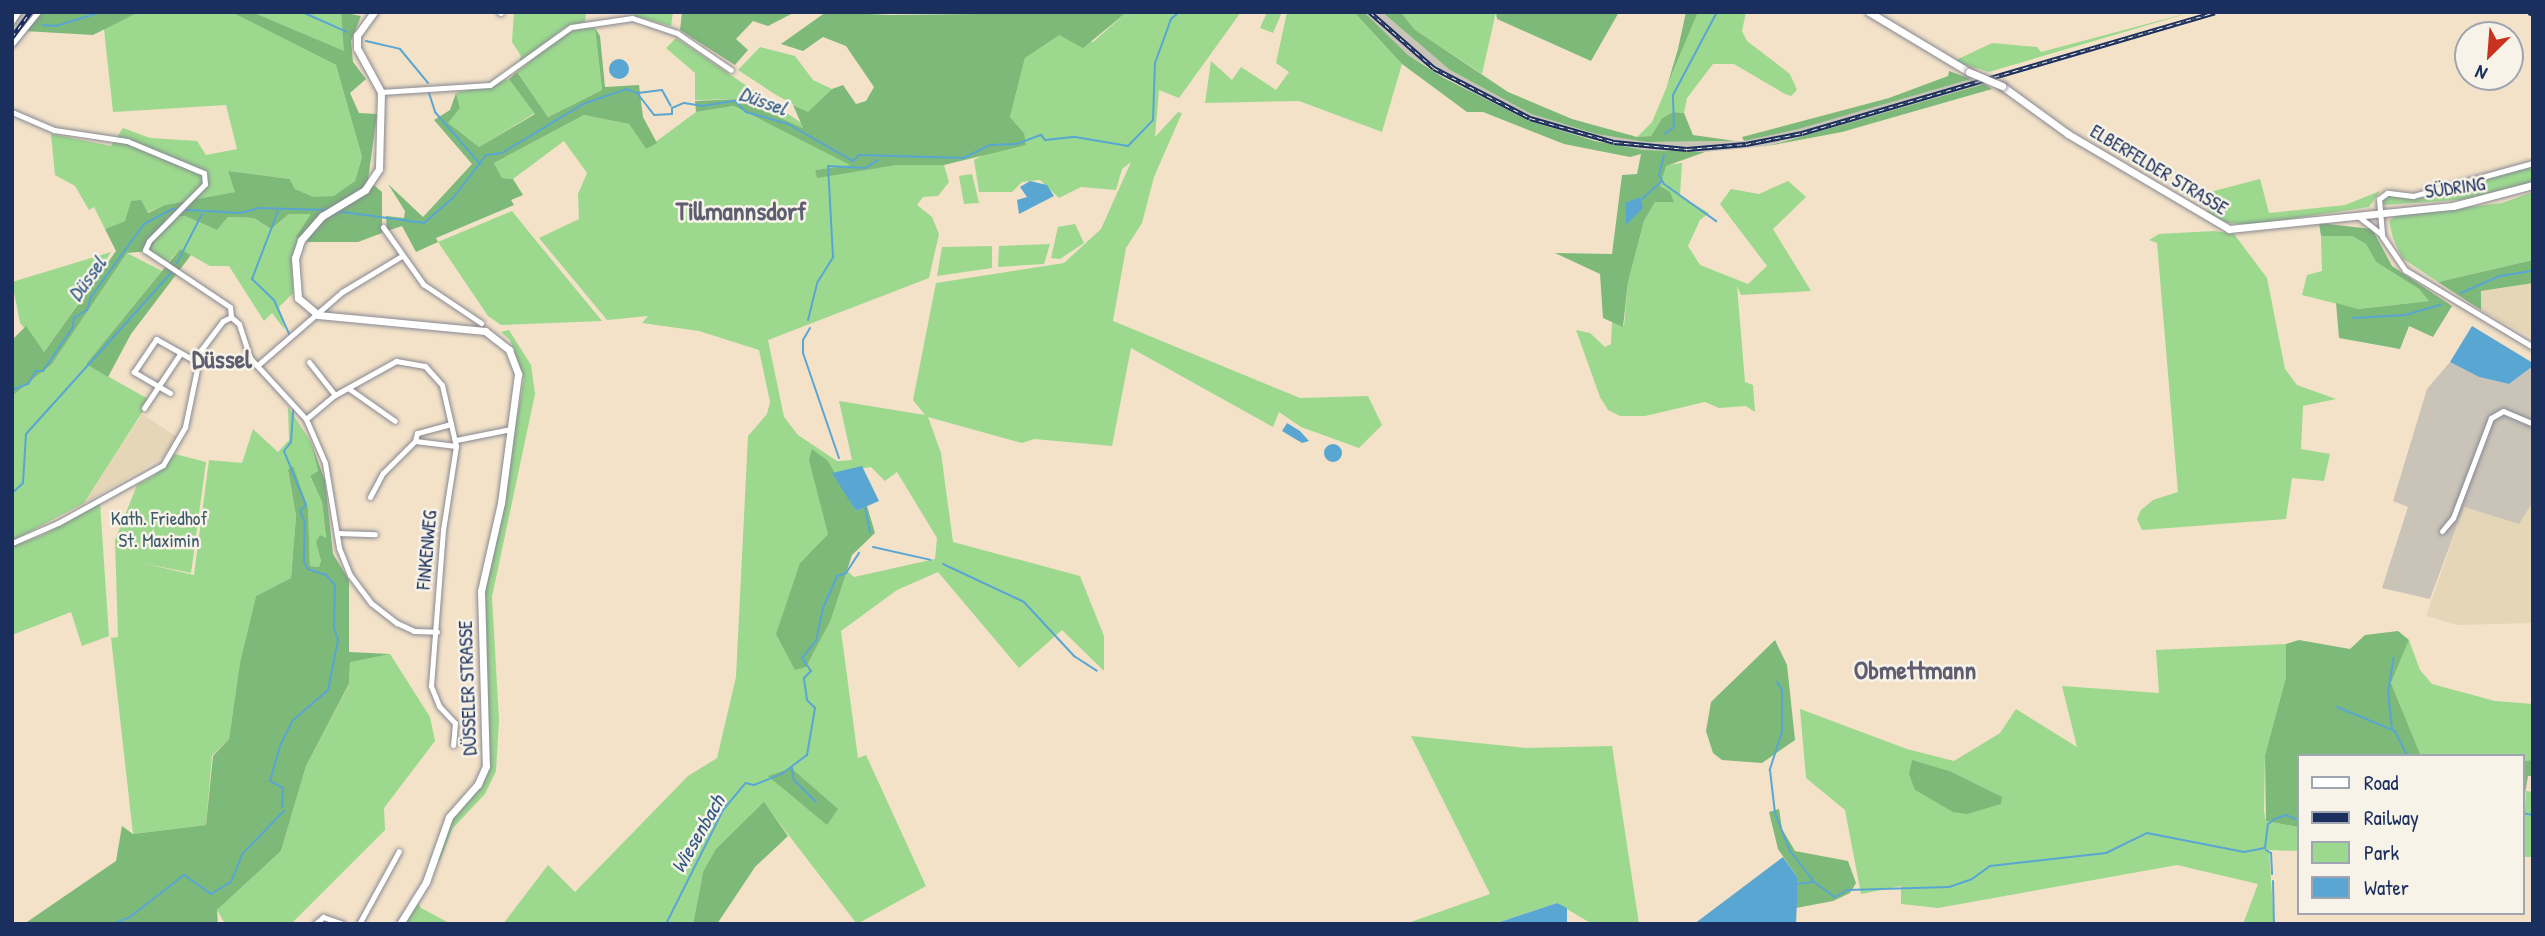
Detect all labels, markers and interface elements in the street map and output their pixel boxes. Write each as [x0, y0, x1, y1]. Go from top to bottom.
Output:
north arrow [2454, 21, 2524, 91]
text: N [2471, 59, 2491, 87]
water label: Düssel [736, 81, 790, 121]
street label: ELBERFELDER STRASSE [2086, 120, 2232, 220]
street label: SÜDRING [2423, 172, 2487, 204]
district label: Tillmannsdorf [676, 195, 806, 227]
water label: Düssel [63, 252, 111, 306]
district label: Düssel [192, 343, 252, 375]
park label: Kath. Friedhof St. Maximin [111, 508, 207, 552]
street label: FINKENWEG [412, 509, 442, 591]
street label: DÜSSELER STRASSE [454, 620, 482, 756]
district label: Obmettmann [1854, 654, 1976, 686]
legend [2296, 754, 2524, 915]
text: Road [2364, 768, 2398, 797]
water label: Wiesenbach [666, 791, 730, 877]
text: Railway [2364, 803, 2419, 832]
text: Park [2364, 838, 2399, 867]
text: Water [2364, 873, 2409, 902]

